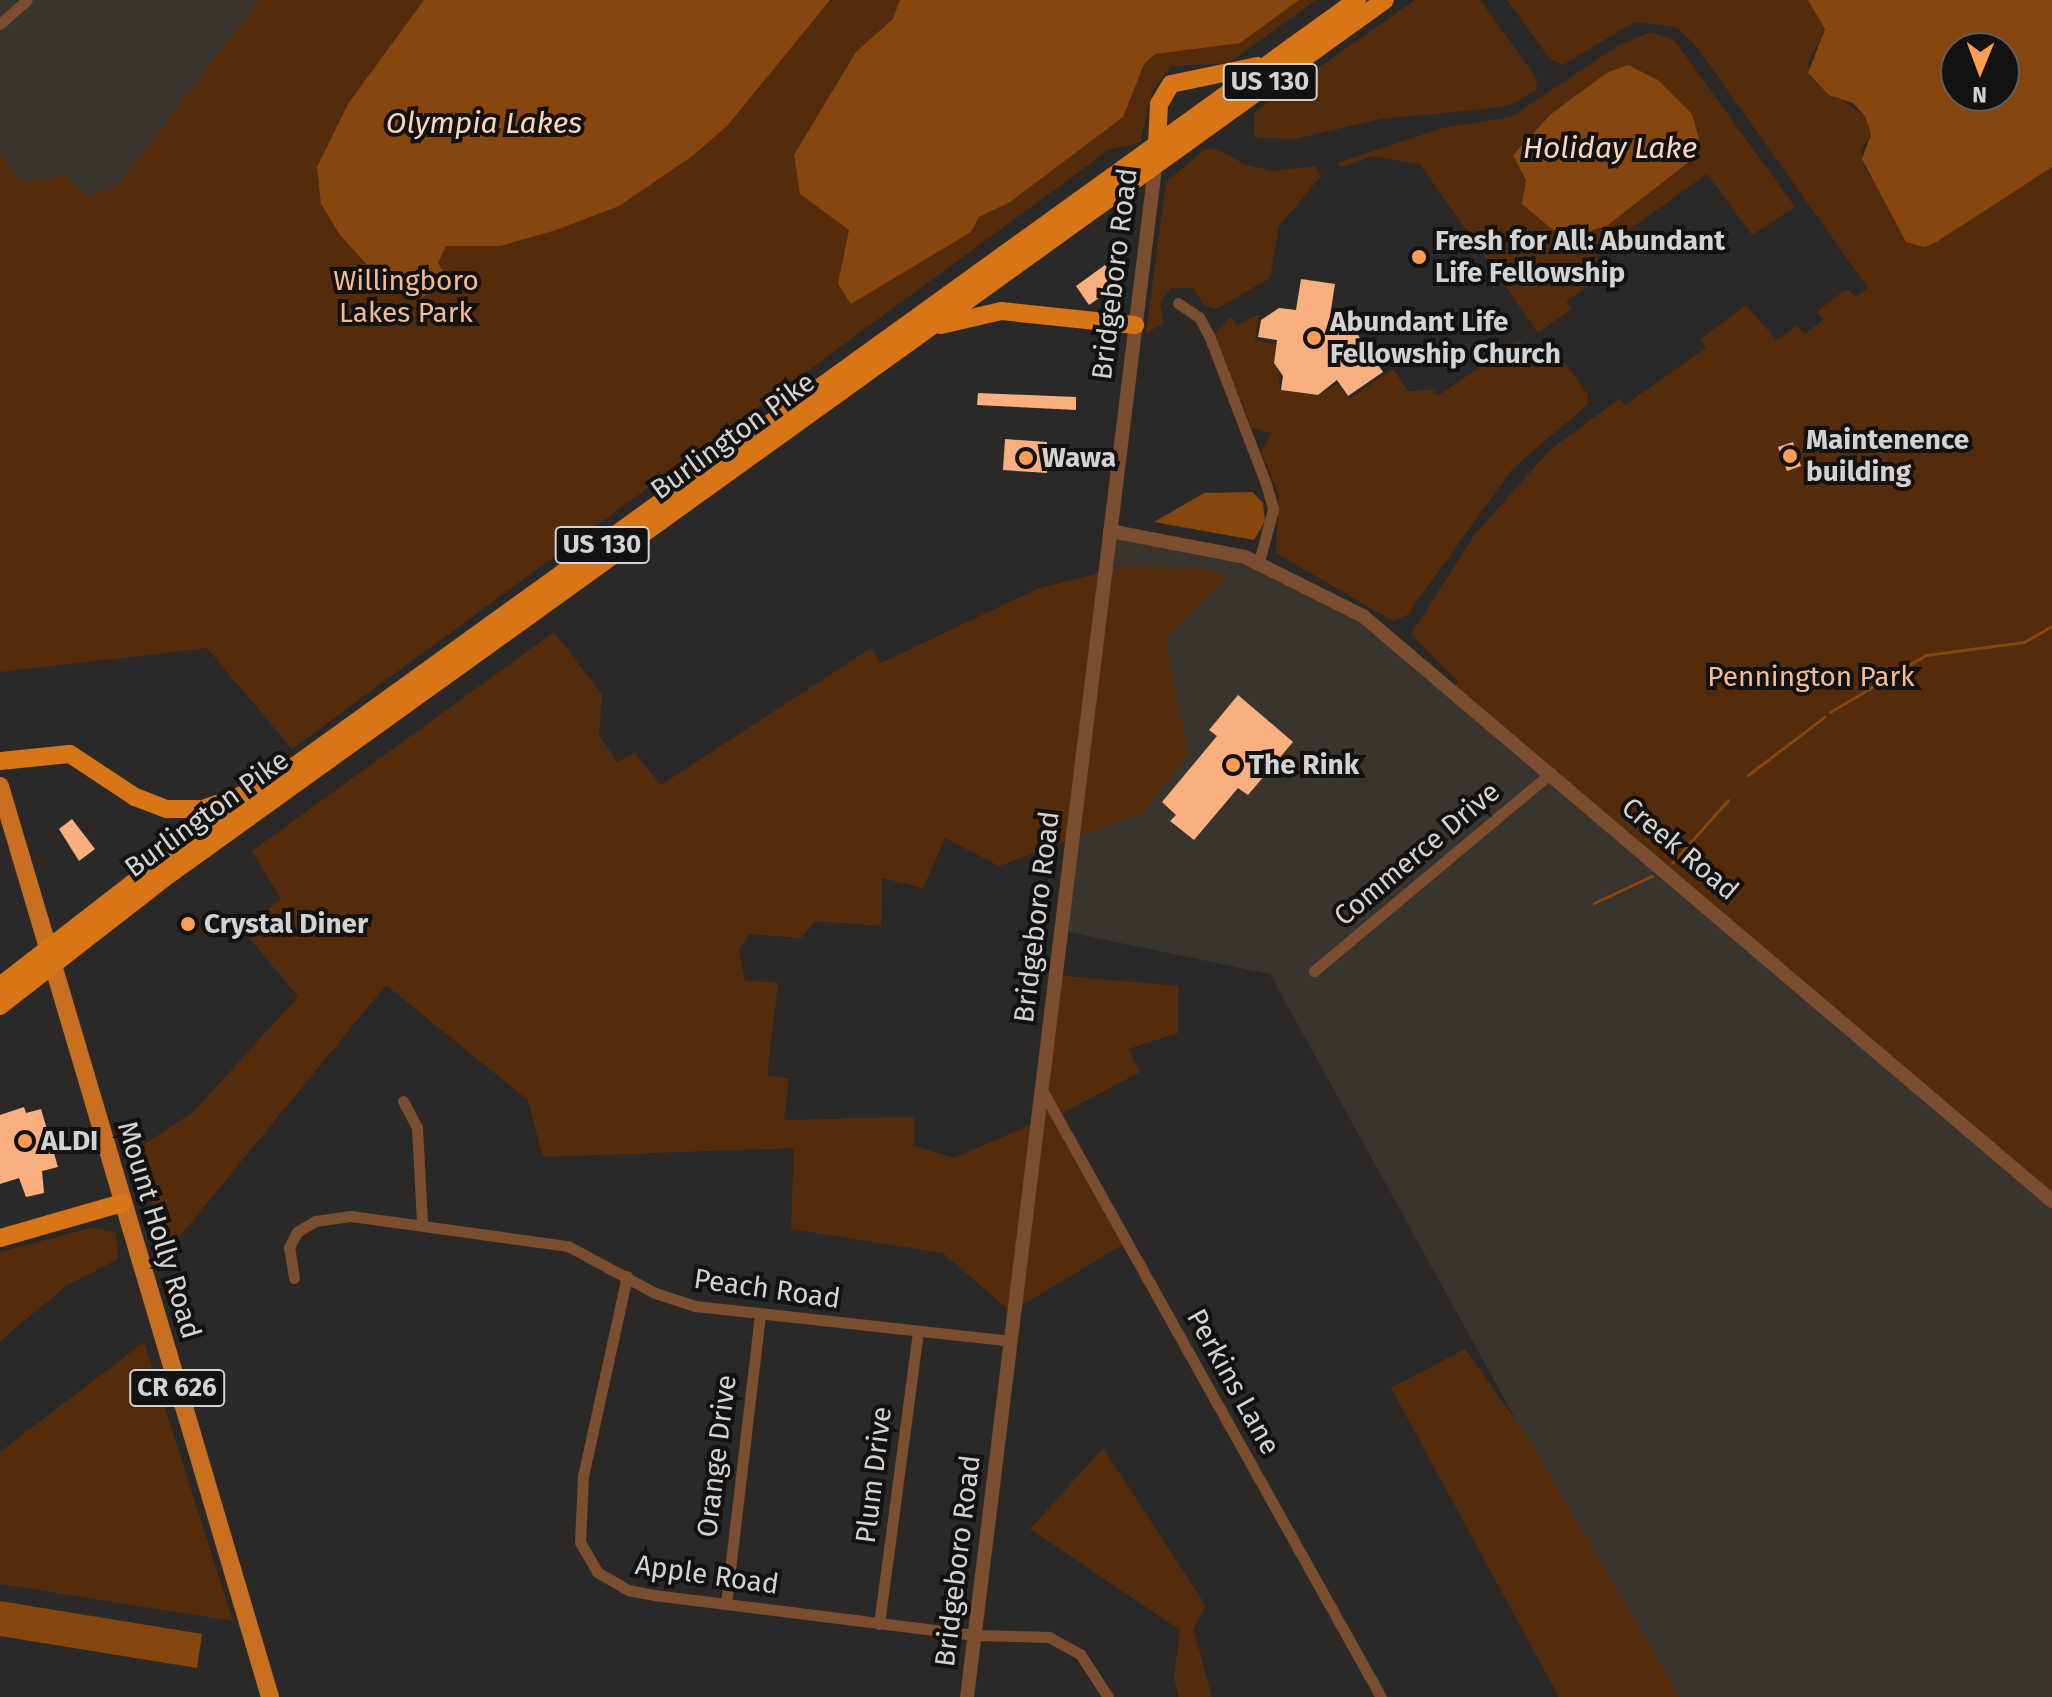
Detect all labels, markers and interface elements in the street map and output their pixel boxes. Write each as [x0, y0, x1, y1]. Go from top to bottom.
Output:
north arrow [1940, 32, 2020, 112]
road number: US 130 [1222, 60, 1318, 104]
text: N [1972, 81, 1987, 108]
water label: Olympia Lakes [386, 105, 582, 141]
water label: Holiday Lake [1523, 130, 1697, 166]
street label: Bridgeboro Road [1085, 166, 1145, 382]
place label: Fresh for All: Abundant Life Fellowship [1435, 224, 1725, 290]
marker: Fresh for All: Abundant Life Fellowship [1410, 248, 1428, 266]
park label: Willingboro Lakes Park [333, 264, 479, 330]
place label: Abundant Life Fellowship Church [1330, 305, 1561, 371]
marker: Abundant Life Fellowship Church [1305, 329, 1323, 347]
street label: Burlington Pike [644, 365, 822, 507]
place label: Maintenence building [1806, 423, 1969, 489]
place label: Wawa [1042, 441, 1116, 475]
marker: Maintenence building [1781, 447, 1799, 465]
marker: Wawa [1017, 449, 1035, 467]
road number: US 130 [554, 523, 650, 567]
park label: Pennington Park [1707, 660, 1915, 694]
street label: Burlington Pike [118, 743, 296, 885]
place label: The Rink [1249, 748, 1359, 782]
marker: The Rink [1224, 756, 1242, 774]
street label: Commerce Drive [1327, 775, 1507, 933]
street label: Creek Road [1615, 790, 1745, 908]
street label: Bridgeboro Road [1007, 809, 1067, 1025]
place label: Crystal Diner [204, 907, 368, 941]
marker: Crystal Diner [179, 915, 197, 933]
street label: Mount Holly Road [110, 1117, 208, 1343]
place label: ALDI [41, 1124, 98, 1158]
marker: ALDI [16, 1132, 34, 1150]
street label: Peach Road [692, 1262, 842, 1316]
street label: Perkins Lane [1179, 1303, 1287, 1461]
road number: CR 626 [129, 1366, 225, 1410]
street label: Orange Drive [690, 1373, 744, 1539]
street label: Plum Drive [849, 1405, 899, 1545]
street label: Bridgeboro Road [928, 1453, 988, 1669]
street label: Apple Road [633, 1548, 781, 1602]

